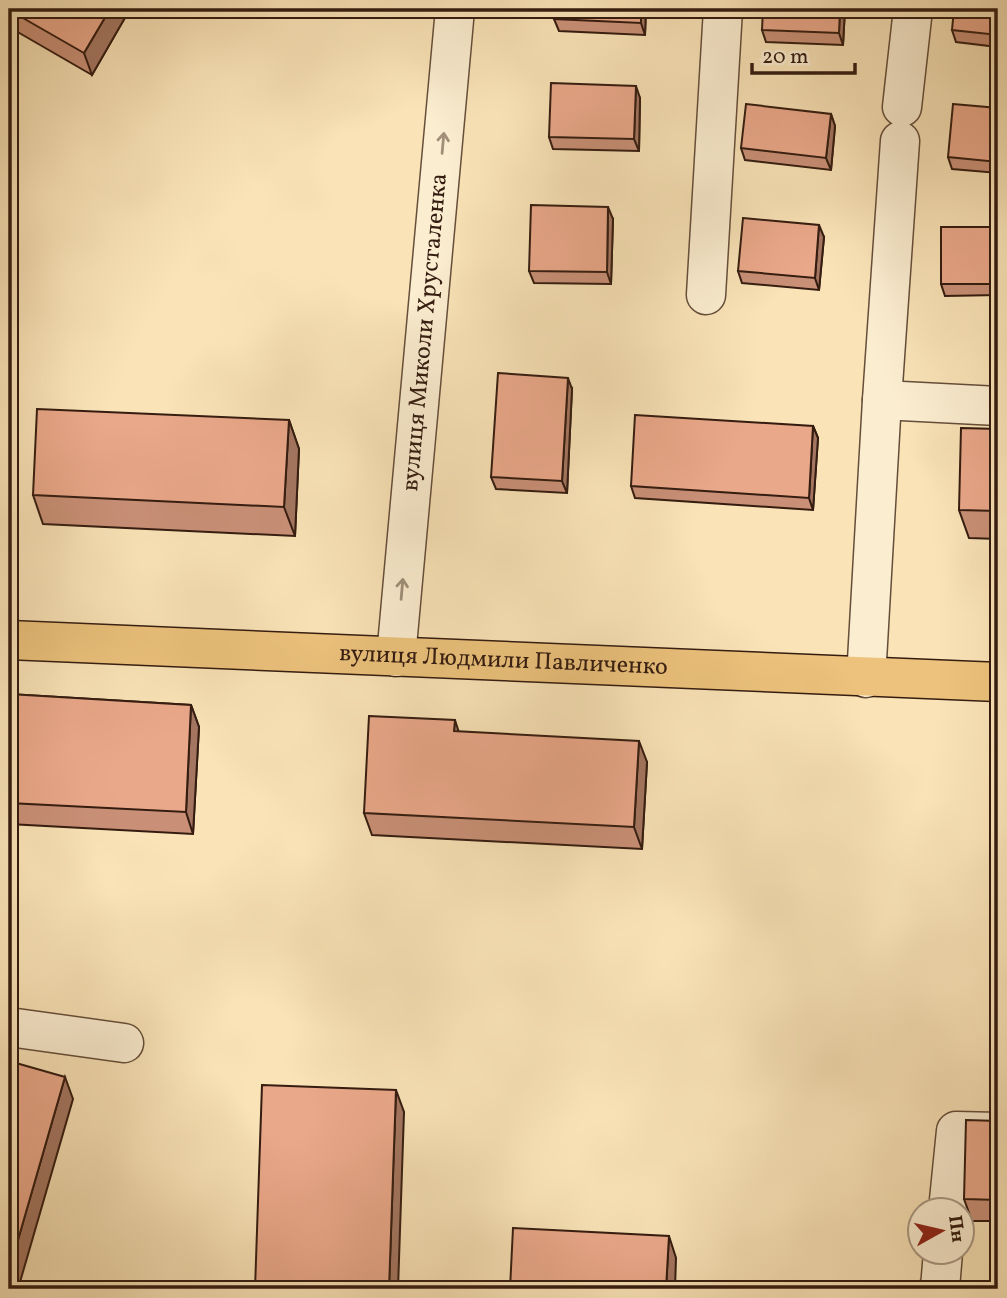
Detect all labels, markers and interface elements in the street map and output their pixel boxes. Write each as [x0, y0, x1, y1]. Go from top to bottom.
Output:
scale bar [752, 32, 855, 76]
text: 20 m [762, 43, 808, 72]
one-way arrow [437, 132, 450, 155]
street label: вулиця Миколи Хрусталенка [394, 172, 457, 493]
one-way arrow [396, 578, 409, 601]
street label: вулиця Людмили Павличенко [339, 637, 669, 685]
north arrow [906, 1196, 976, 1266]
text: Пн [941, 1214, 971, 1244]

